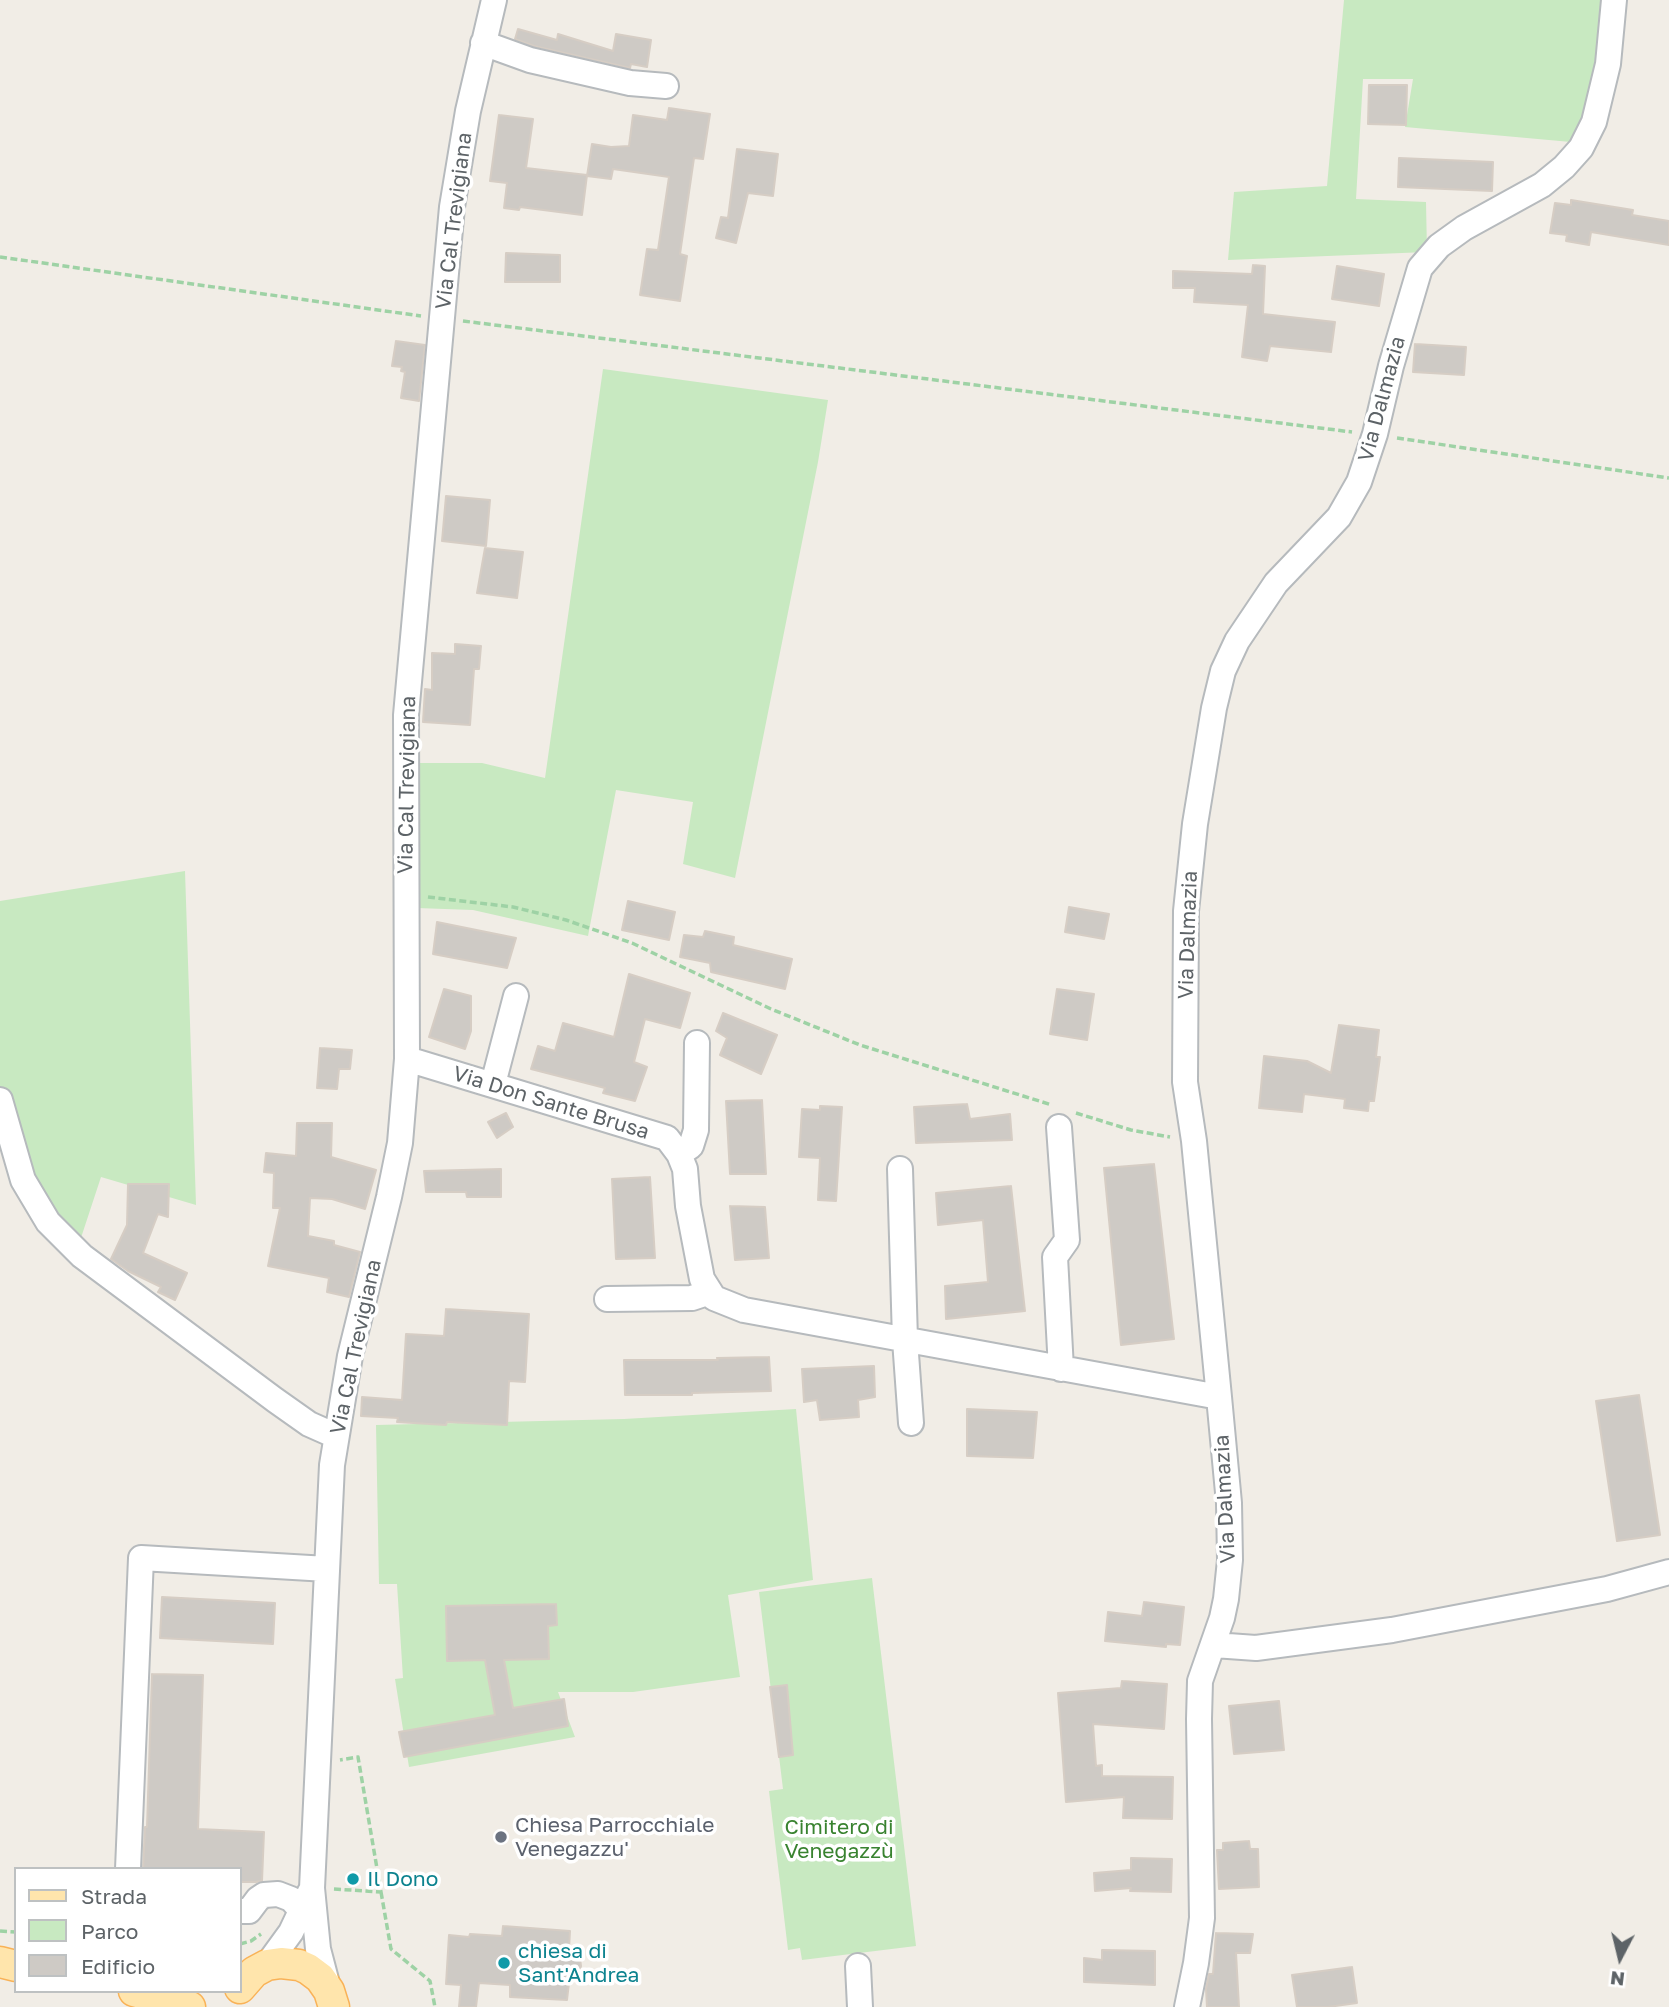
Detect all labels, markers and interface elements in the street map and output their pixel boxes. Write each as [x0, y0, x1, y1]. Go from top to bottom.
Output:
street label: Via Cal Trevigiana [431, 131, 477, 311]
street label: Via Dalmazia [1353, 334, 1411, 464]
street label: Via Cal Trevigiana [393, 696, 421, 874]
street label: Via Dalmazia [1173, 870, 1203, 1000]
street label: Via Don Sante Brusa [450, 1061, 652, 1145]
street label: Via Cal Trevigiana [325, 1257, 387, 1437]
street label: Via Dalmazia [1209, 1434, 1241, 1564]
place label: Chiesa Parrocchiale Venegazzu' [515, 1812, 714, 1862]
park label: Cimitero di Venegazzù [784, 1814, 894, 1864]
marker: Chiesa Parrocchiale Venegazzu' [493, 1829, 509, 1845]
place label: Il Dono [367, 1866, 438, 1892]
legend [14, 1867, 242, 1993]
marker: Il Dono [345, 1871, 361, 1887]
text: Strada [81, 1883, 147, 1909]
text: Parco [81, 1918, 138, 1944]
north arrow [1585, 1923, 1655, 1993]
place label: chiesa di Sant'Andrea [518, 1938, 639, 1988]
text: Edificio [81, 1953, 155, 1979]
marker: chiesa di Sant'Andrea [496, 1955, 512, 1971]
text: N [1609, 1967, 1626, 1992]

